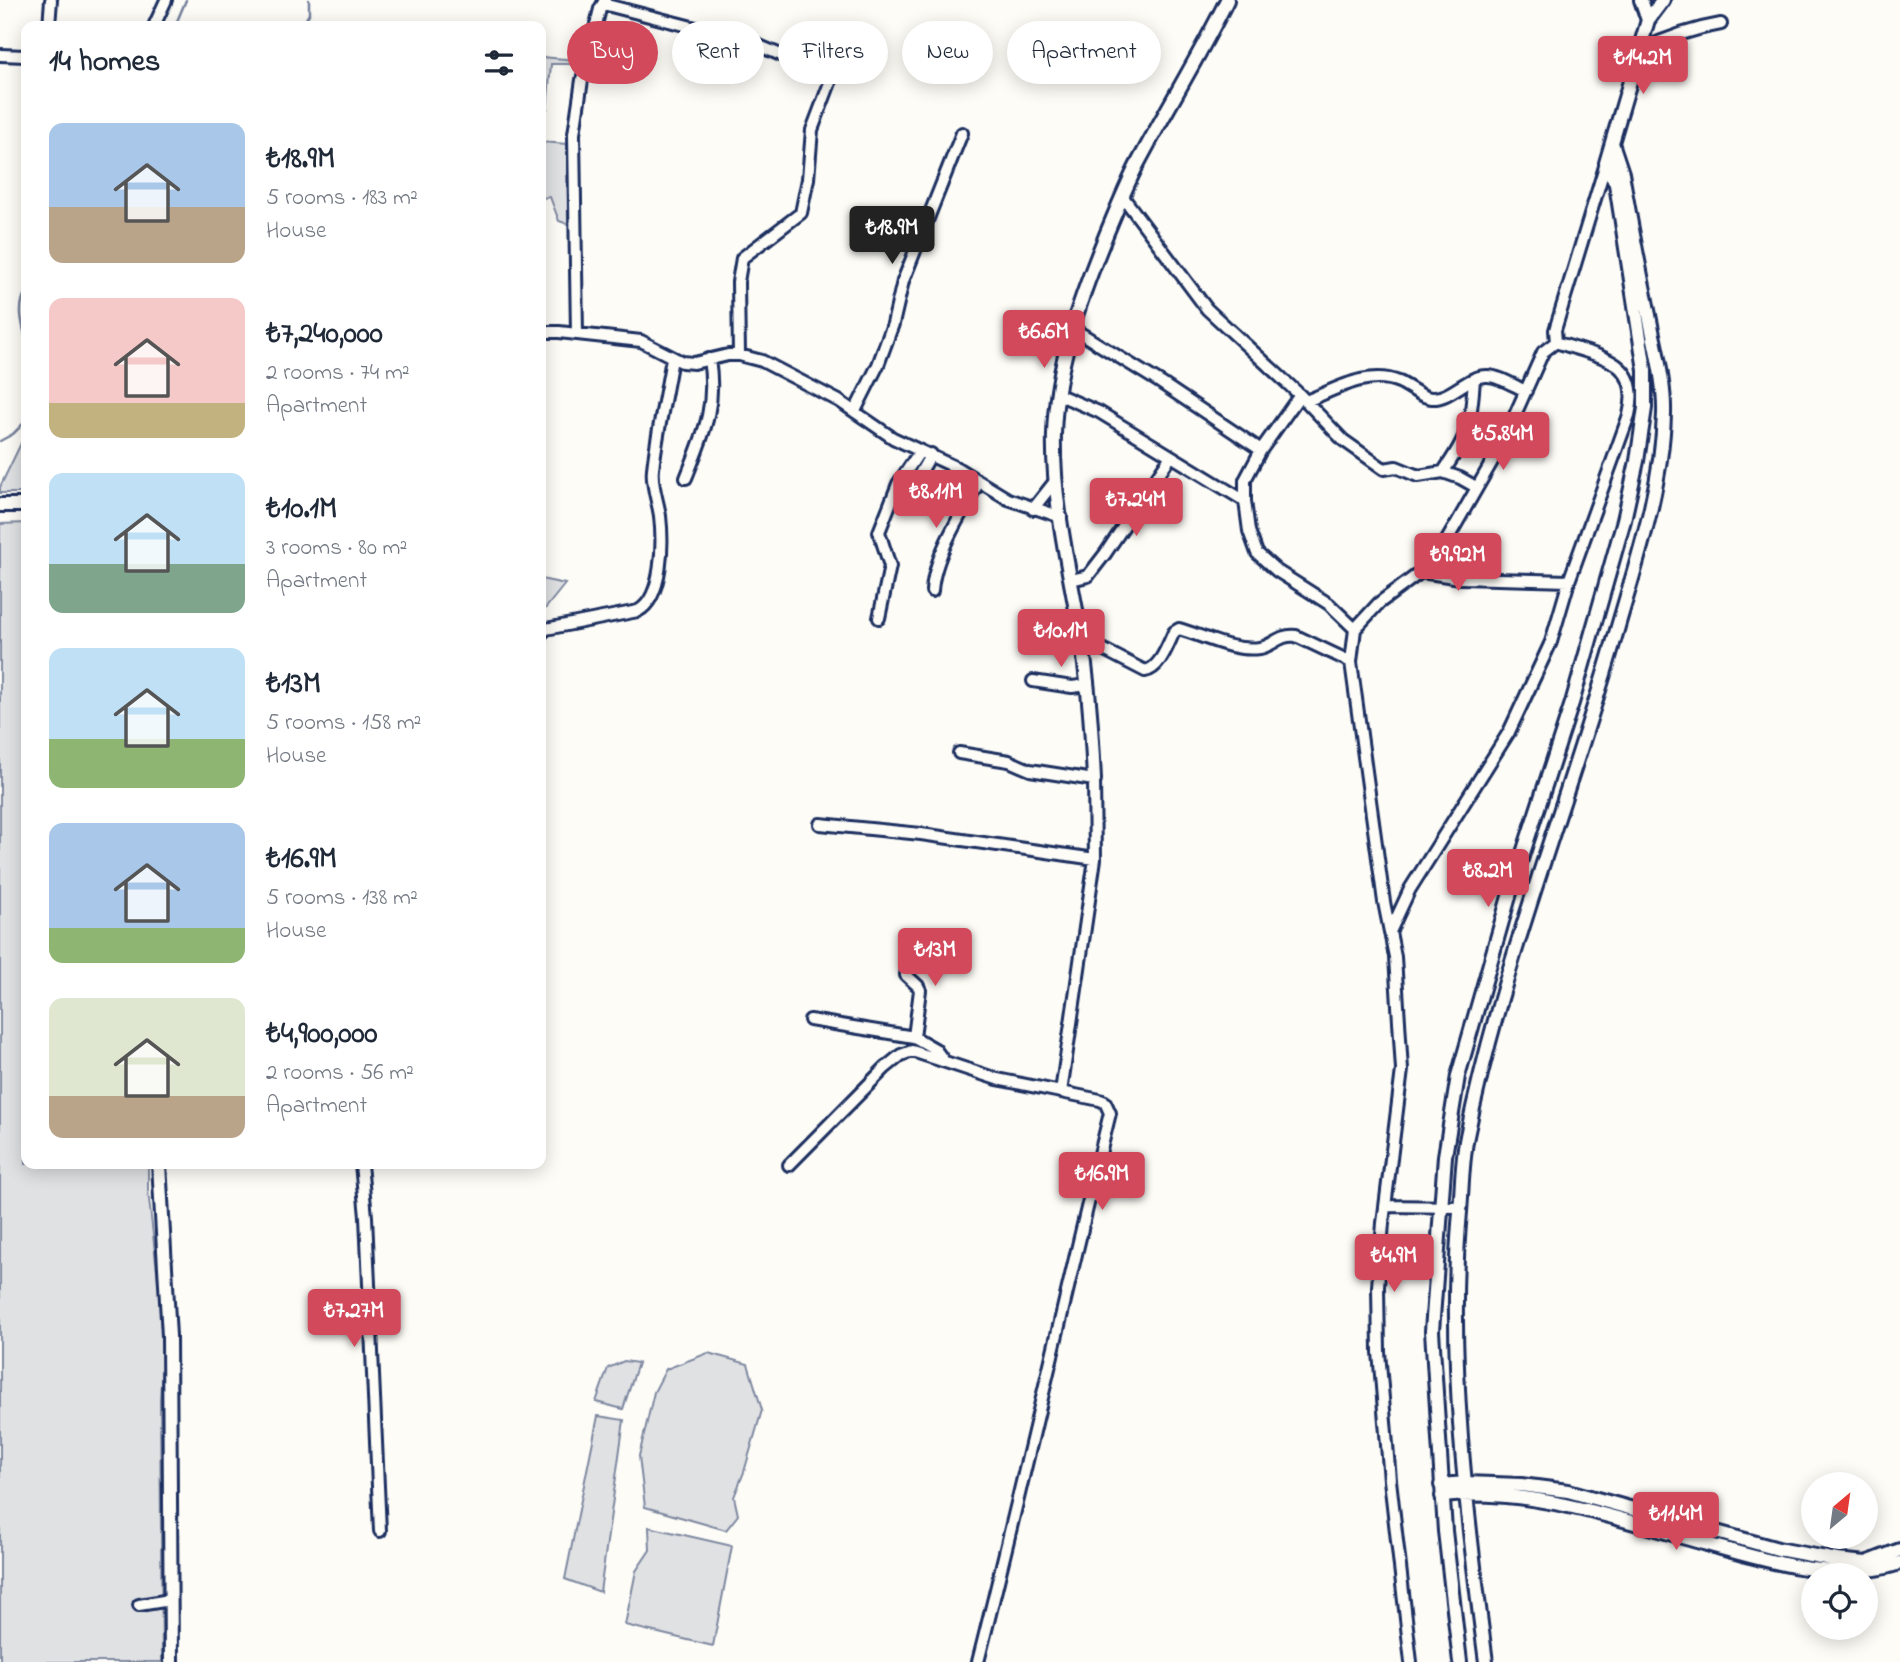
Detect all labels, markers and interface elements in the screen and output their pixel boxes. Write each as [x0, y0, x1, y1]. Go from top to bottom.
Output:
chip: Buy [567, 21, 658, 84]
chip: Rent [672, 21, 764, 84]
chip: Filters [778, 21, 888, 84]
chip: New [902, 21, 993, 84]
chip: Apartment [1007, 21, 1161, 84]
pin: ₺14.2M [1586, 36, 1700, 96]
text: 14 homes [49, 41, 160, 85]
text: ₺14.2M [1614, 42, 1672, 75]
icon: filters [480, 44, 518, 82]
text: ₺18.9M [266, 138, 335, 182]
icon: home [105, 151, 189, 235]
text: 5 rooms · 183 m² [266, 182, 418, 215]
pin: ₺18.9M [835, 206, 949, 266]
text: ₺18.9M [866, 212, 918, 245]
text: House [266, 215, 326, 248]
pin: ₺6.6M [995, 310, 1093, 370]
text: ₺7,240,000 [266, 313, 383, 357]
text: ₺6.6M [1019, 316, 1069, 349]
icon: home [105, 326, 189, 410]
text: 2 rooms · 74 m² [266, 357, 410, 390]
text: Apartment [266, 390, 367, 423]
pin: ₺5.84M [1446, 412, 1560, 472]
text: ₺5.84M [1472, 418, 1534, 451]
pin: ₺8.11M [879, 470, 993, 530]
text: ₺8.11M [909, 476, 963, 509]
pin: ₺7.24M [1079, 478, 1193, 538]
text: ₺7.24M [1106, 484, 1166, 517]
text: ₺10.1M [266, 488, 337, 532]
icon: home [105, 501, 189, 585]
text: 3 rooms · 80 m² [266, 532, 407, 565]
pin: ₺9.92M [1401, 534, 1515, 593]
text: ₺9.92M [1430, 539, 1486, 572]
text: Apartment [266, 565, 367, 598]
pin: ₺10.1M [1004, 610, 1118, 669]
text: ₺10.1M [1034, 615, 1088, 648]
text: ₺13M [266, 663, 321, 707]
icon: home [105, 676, 189, 760]
text: 5 rooms · 158 m² [266, 707, 421, 740]
text: House [266, 740, 326, 773]
text: ₺16.9M [266, 838, 337, 882]
pin: ₺8.2M [1439, 850, 1537, 909]
icon: home [105, 851, 189, 935]
text: ₺8.2M [1463, 855, 1513, 888]
text: 5 rooms · 138 m² [266, 882, 418, 915]
text: House [266, 915, 326, 948]
pin: ₺13M [894, 928, 976, 988]
text: ₺13M [914, 934, 956, 967]
text: ₺4,900,000 [266, 1013, 377, 1057]
icon: home [105, 1026, 189, 1110]
text: 2 rooms · 56 m² [266, 1057, 414, 1090]
text: Apartment [266, 1090, 367, 1123]
pin: ₺16.9M [1045, 1152, 1159, 1212]
text: ₺16.9M [1075, 1158, 1129, 1191]
pin: ₺4.9M [1345, 1234, 1443, 1294]
text: ₺4.9M [1371, 1240, 1417, 1273]
pin: ₺7.27M [297, 1290, 411, 1349]
text: ₺7.27M [324, 1295, 384, 1328]
north arrow [1801, 1472, 1878, 1549]
map controls [1801, 1472, 1878, 1640]
pin: ₺11.4M [1619, 1492, 1733, 1552]
text: ₺11.4M [1649, 1498, 1703, 1531]
button: locate [1801, 1563, 1878, 1640]

